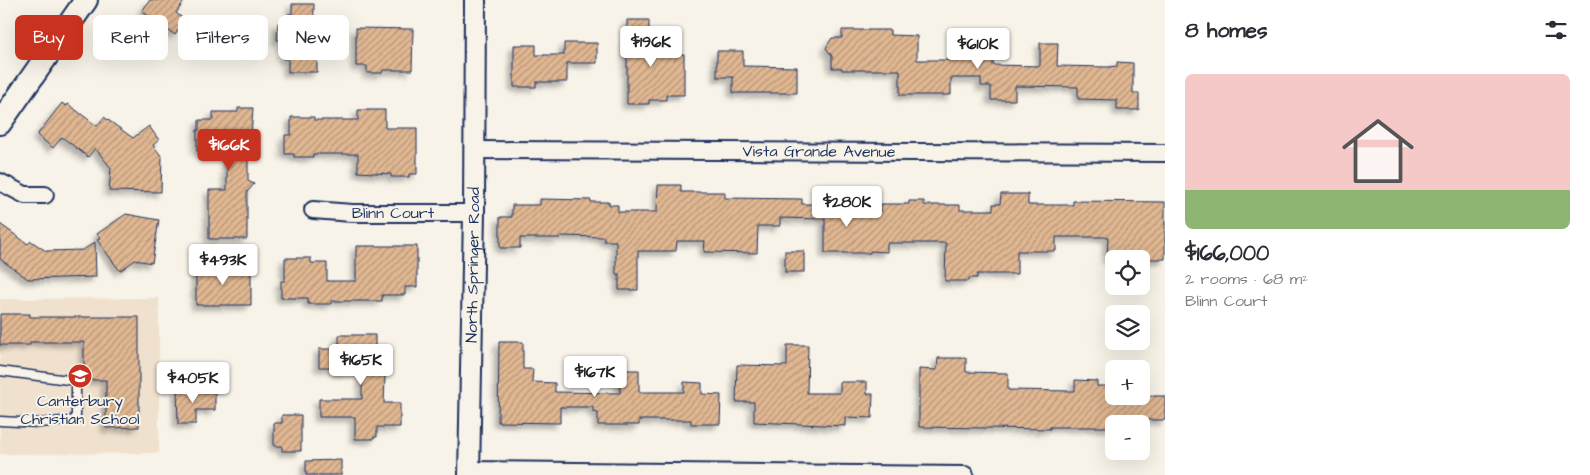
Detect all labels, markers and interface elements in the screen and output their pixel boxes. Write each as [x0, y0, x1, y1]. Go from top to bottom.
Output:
chip: Buy [15, 15, 83, 60]
chip: Rent [93, 15, 168, 60]
chip: Filters [178, 15, 268, 60]
chip: New [278, 15, 349, 60]
text: 8 homes [1185, 16, 1267, 45]
icon: filters [1542, 16, 1570, 44]
pin: $196K [616, 26, 686, 68]
pin: $610K [943, 28, 1013, 70]
text: $196K [631, 31, 671, 53]
text: $610K [958, 33, 998, 55]
icon: home [1333, 106, 1423, 196]
pin: $166K [194, 128, 264, 171]
text: $166K [209, 134, 249, 156]
street label: Vista Grande Avenue [743, 140, 896, 163]
pin: $280K [812, 186, 882, 228]
street label: North Springer Road [461, 187, 485, 343]
text: $280K [823, 191, 871, 213]
street label: Blinn Court [352, 202, 435, 224]
text: $166,000 [1185, 239, 1269, 268]
pin: $493K [188, 244, 258, 286]
text: $493K [200, 249, 246, 271]
map controls [1105, 250, 1150, 460]
button: locate [1105, 250, 1150, 295]
text: 2 rooms · 68 m² [1185, 268, 1308, 290]
text: Blinn Court [1185, 290, 1267, 312]
button: layers [1105, 305, 1150, 350]
pin: $165K [326, 344, 396, 386]
text: $165K [340, 349, 382, 371]
pin: $167K [560, 356, 630, 398]
button: + [1105, 360, 1150, 405]
text: $167K [575, 361, 615, 383]
pin: $405K [158, 362, 228, 404]
school or university icon: Canterbury Christian School [67, 363, 93, 389]
text: $405K [168, 367, 218, 389]
place label: Canterbury Christian School [21, 390, 139, 430]
button: − [1105, 415, 1150, 460]

